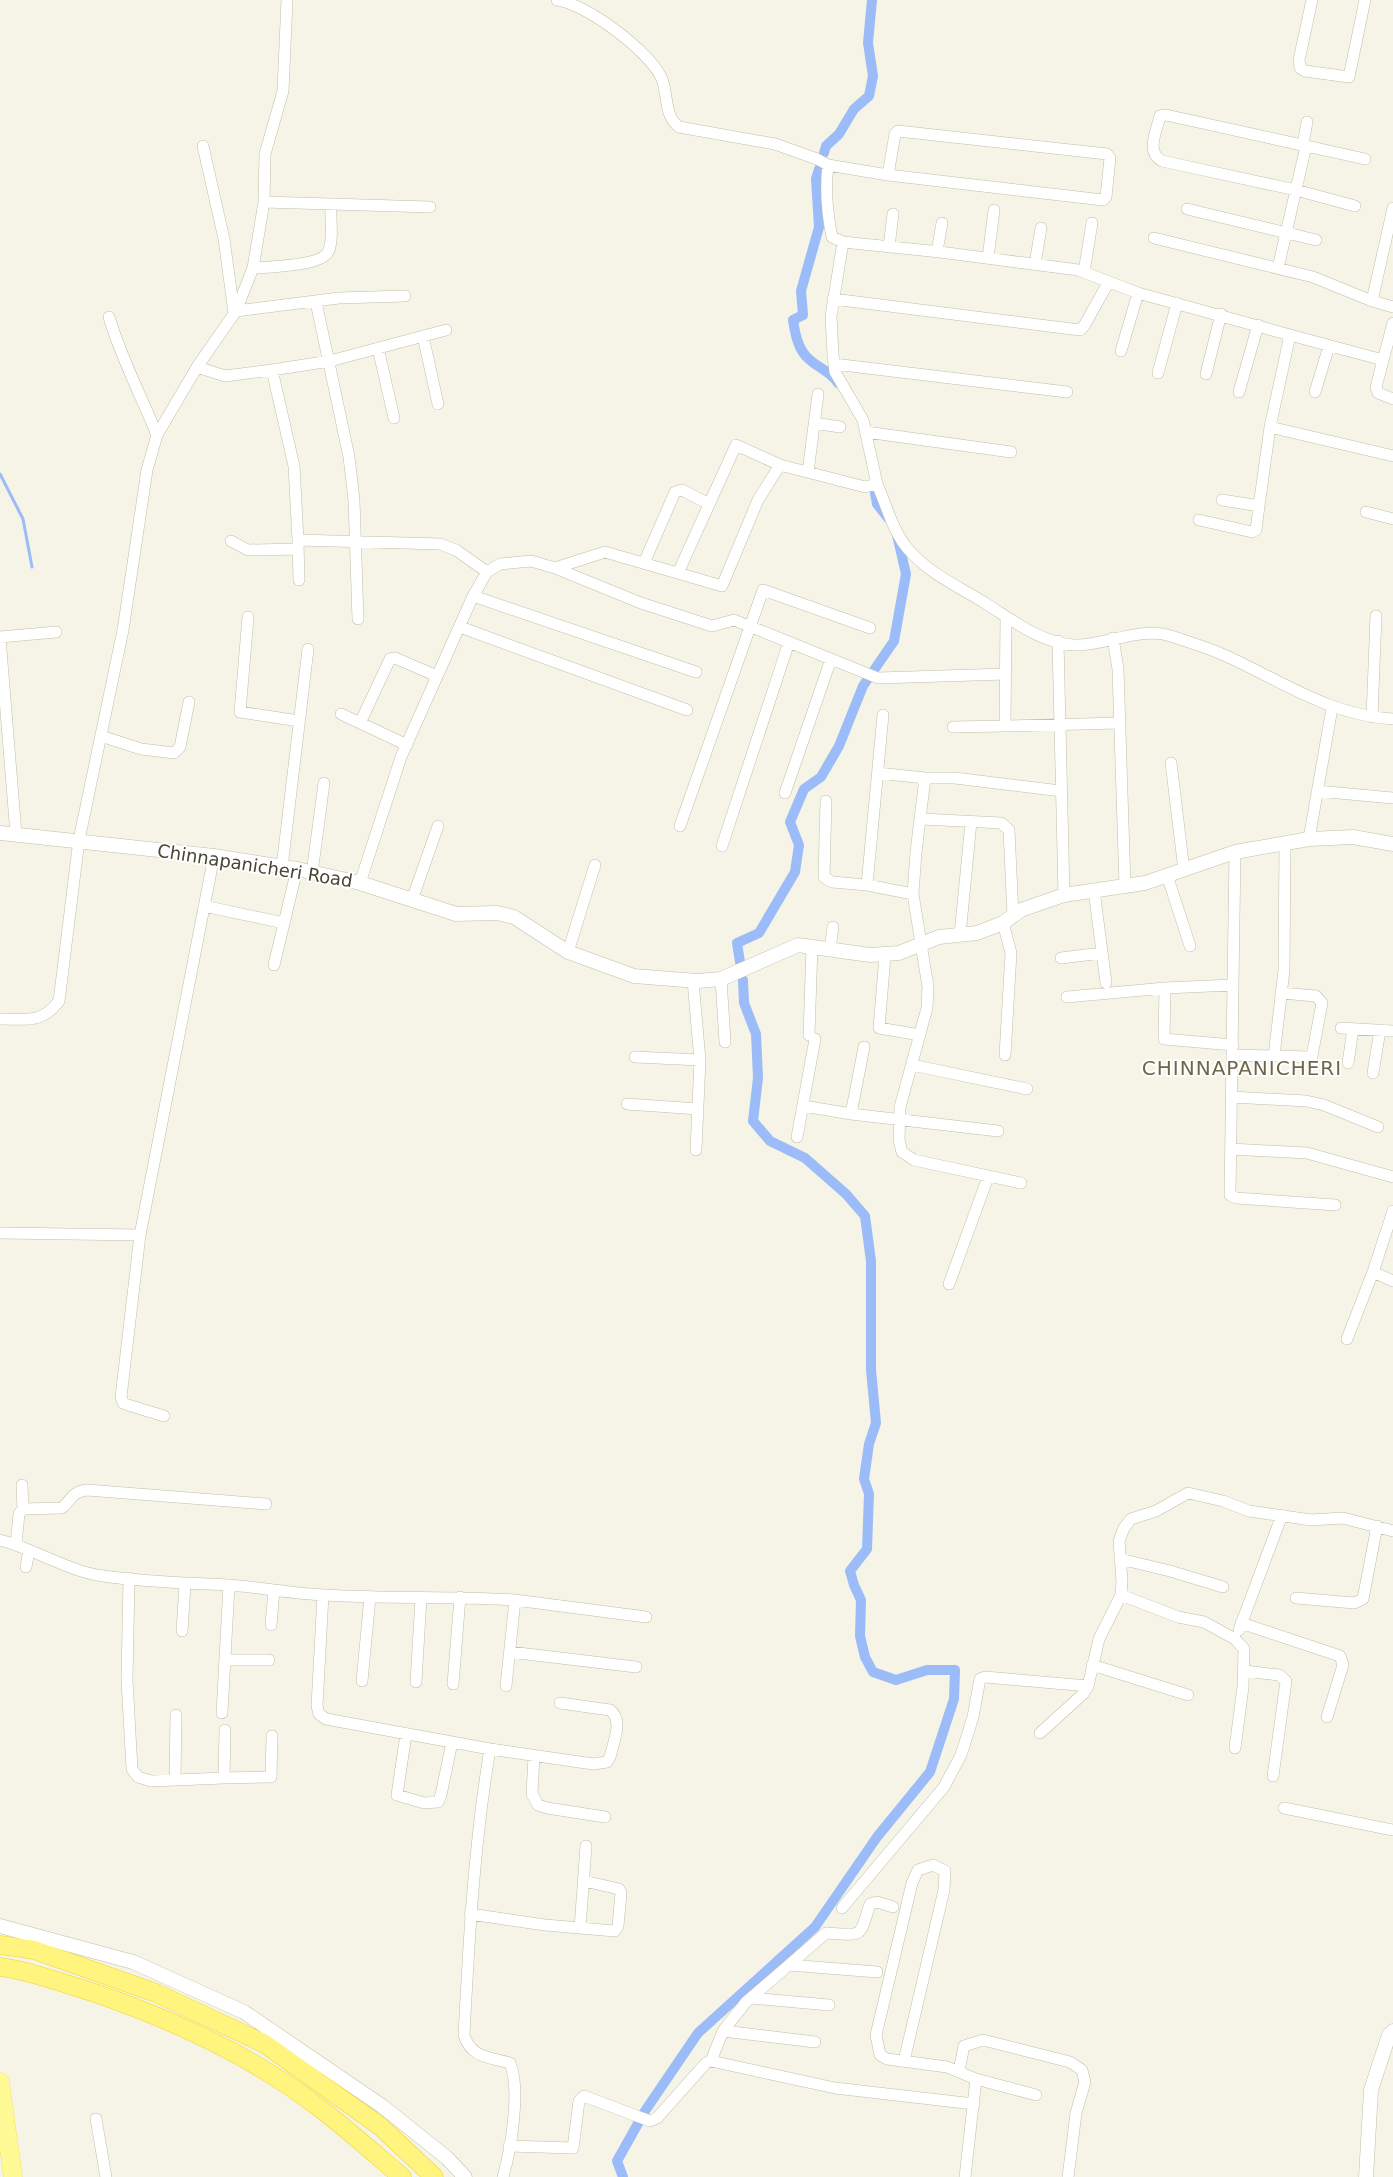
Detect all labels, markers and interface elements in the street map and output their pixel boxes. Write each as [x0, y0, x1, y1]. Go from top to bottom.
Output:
street label: Chinnapanicheri Road [156, 840, 354, 891]
district label: CHINNAPANICHERI [1142, 1056, 1342, 1080]

